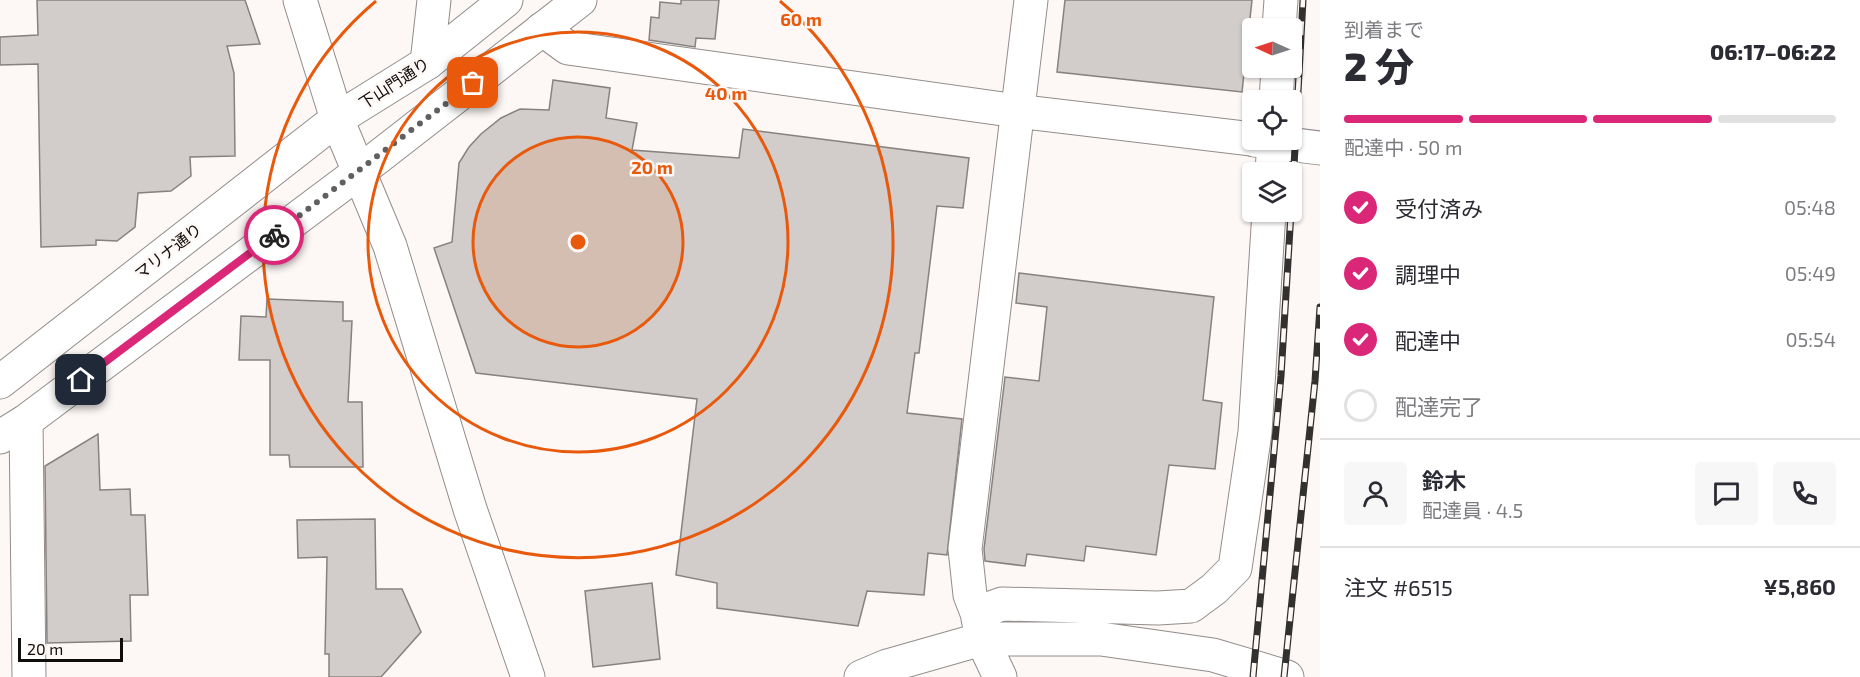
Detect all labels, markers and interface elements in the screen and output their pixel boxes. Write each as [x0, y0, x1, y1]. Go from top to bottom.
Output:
text: 60 m [780, 8, 822, 30]
text: 到着まで [1344, 17, 1424, 41]
north arrow [1242, 18, 1302, 78]
map controls [1242, 18, 1302, 222]
text: 06:17–06:22 [1710, 38, 1836, 64]
text: 2 分 [1344, 42, 1414, 89]
street label: 下山門通り [355, 53, 432, 112]
pin [447, 57, 498, 108]
icon: bag [456, 66, 489, 99]
text: 40 m [705, 82, 747, 104]
button: locate [1242, 90, 1302, 150]
text: 配達中 · 50 m [1344, 135, 1462, 159]
text: 20 m [631, 156, 673, 178]
button: layers [1242, 162, 1302, 222]
icon: check [1344, 191, 1377, 224]
text: 受付済み [1395, 195, 1483, 221]
text: 05:48 [1784, 195, 1836, 219]
courier [244, 205, 304, 265]
street label: マリナ通り [130, 218, 205, 283]
icon: bike [258, 219, 291, 252]
centre of rings [568, 232, 588, 252]
icon: check [1344, 257, 1377, 290]
text: 調理中 [1395, 261, 1461, 287]
text: 05:49 [1785, 261, 1836, 285]
icon: check [1344, 323, 1377, 356]
text: 配達中 [1395, 327, 1461, 353]
text: 05:54 [1785, 327, 1836, 351]
pin [55, 354, 106, 405]
icon: home [64, 363, 97, 396]
text: 配達完了 [1395, 393, 1483, 419]
button: person [1344, 462, 1407, 525]
button: chat [1695, 462, 1758, 525]
button: phone [1773, 462, 1836, 525]
text: 鈴木 [1422, 467, 1466, 493]
text: 配達員 · 4.5 [1422, 498, 1523, 522]
text: ¥5,860 [1763, 573, 1836, 599]
text: 注文 #6515 [1344, 574, 1453, 600]
scale bar [18, 635, 123, 662]
text: 20 m [27, 639, 63, 658]

